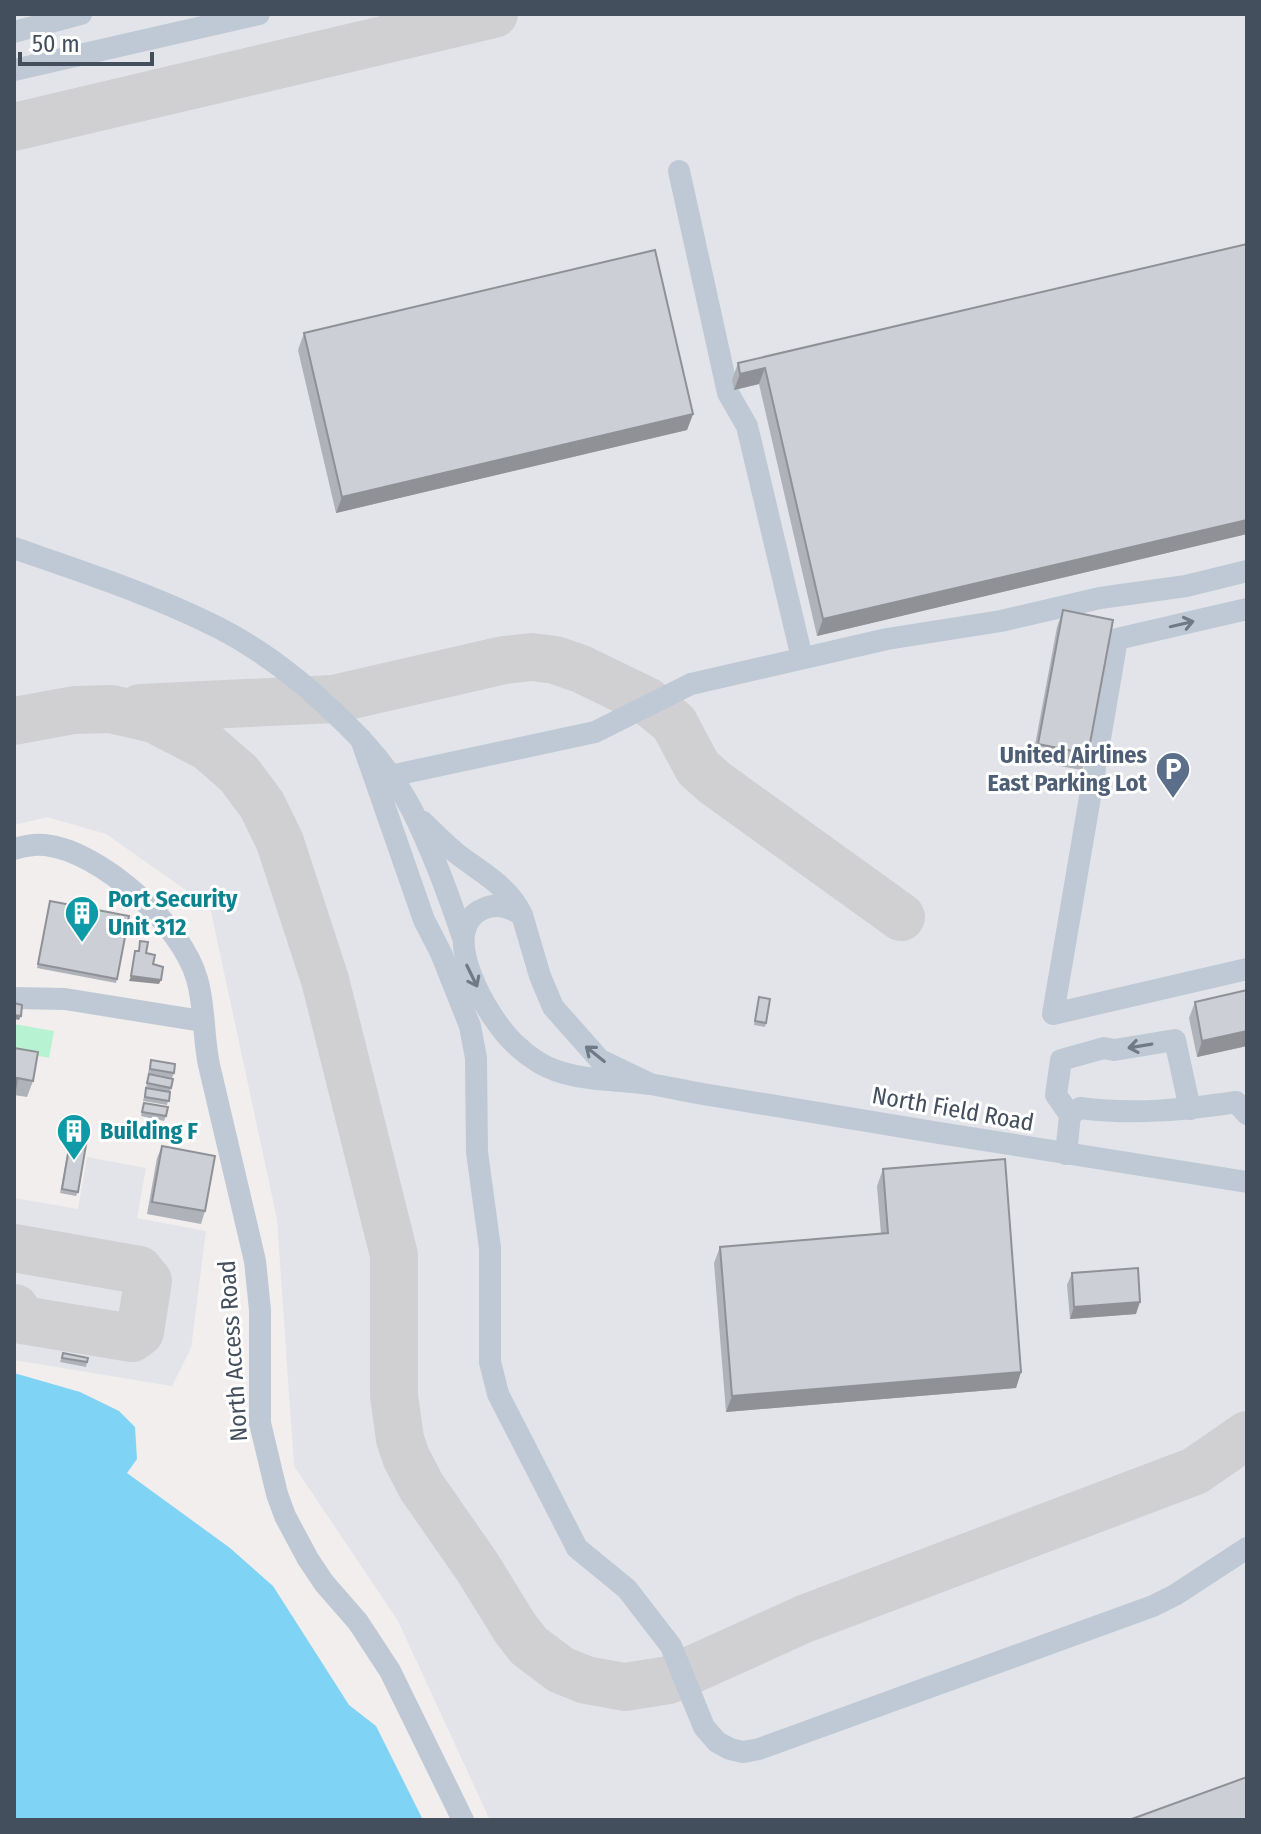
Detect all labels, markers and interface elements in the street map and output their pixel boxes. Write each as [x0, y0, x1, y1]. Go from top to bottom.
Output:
scale bar [20, 16, 152, 66]
text: 50 m [32, 30, 80, 58]
one-way arrow [1169, 616, 1195, 631]
place label: United Airlines East Parking Lot [988, 741, 1148, 797]
parking icon: United Airlines East Parking Lot [1154, 750, 1192, 800]
place label: Port Security Unit 312 [108, 885, 238, 941]
building icon: Port Security Unit 312 [63, 894, 101, 944]
one-way arrow [465, 964, 481, 988]
one-way arrow [1128, 1039, 1153, 1054]
one-way arrow [585, 1045, 606, 1063]
street label: North Field Road [870, 1081, 1036, 1137]
building icon: Building F [55, 1112, 93, 1162]
place label: Building F [100, 1117, 198, 1145]
street label: North Access Road [213, 1260, 253, 1442]

